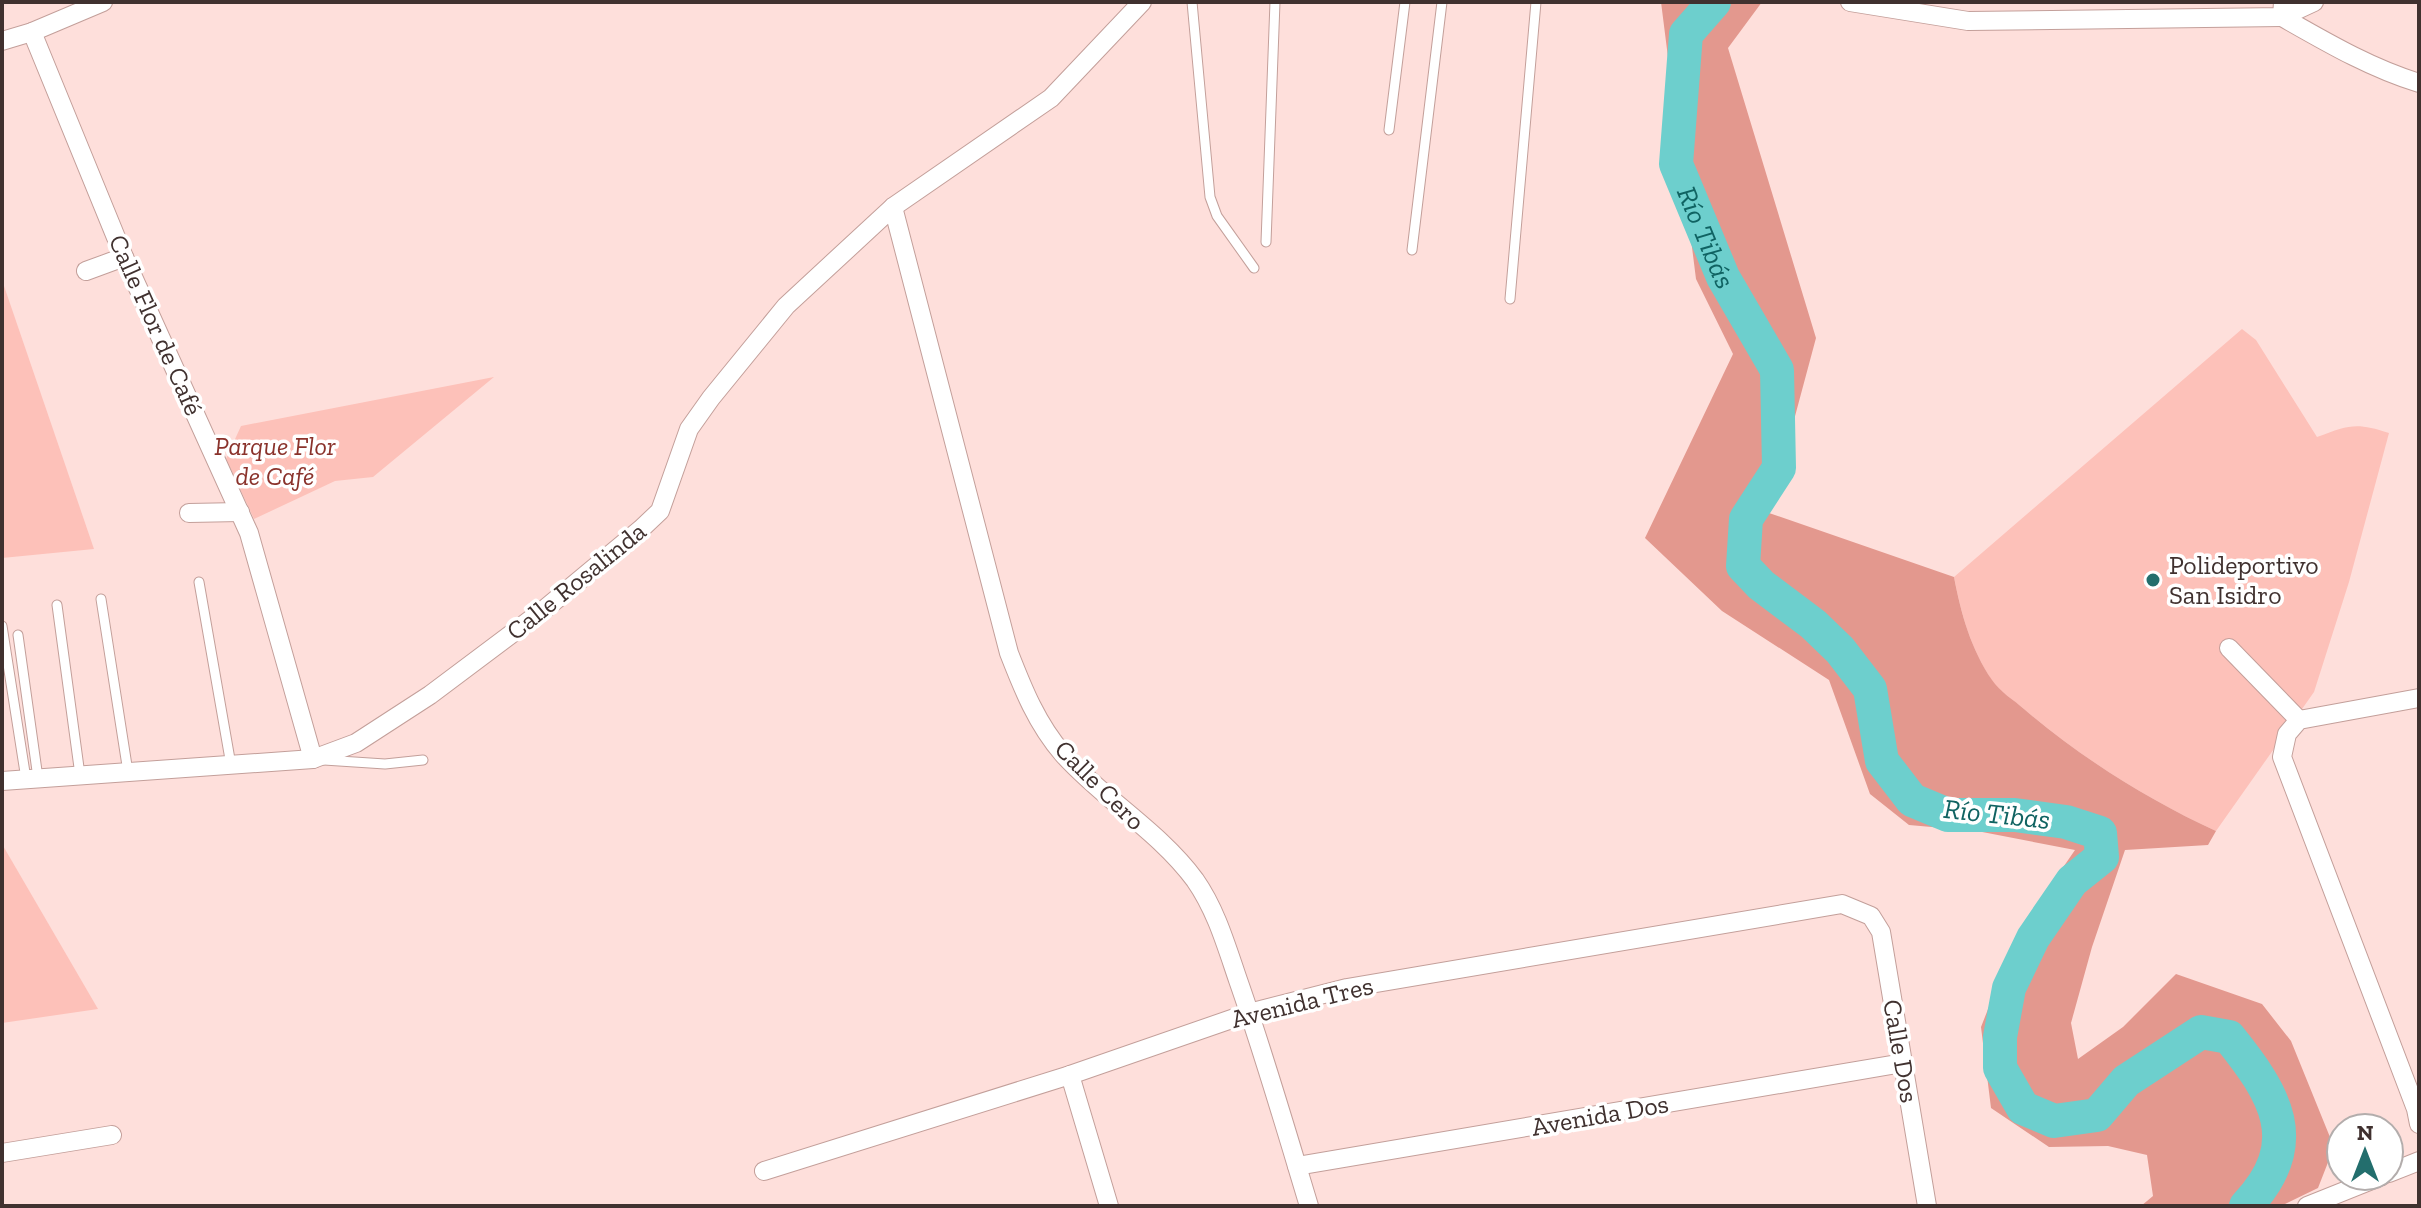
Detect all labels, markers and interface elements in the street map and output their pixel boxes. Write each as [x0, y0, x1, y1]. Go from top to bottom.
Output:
water label: Río Tibás [1671, 181, 1742, 294]
street label: Calle Flor de Café [102, 230, 210, 420]
park label: Parque Flor de Café [214, 430, 336, 492]
street label: Calle Rosalinda [500, 515, 653, 647]
place label: Polideportivo San Isidro [2169, 549, 2319, 611]
marker: Polideportivo San Isidro [2144, 571, 2162, 589]
street label: Calle Cero [1048, 733, 1152, 837]
water label: Río Tibás [1942, 792, 2052, 836]
street label: Avenida Tres [1228, 969, 1376, 1035]
street label: Calle Dos [1876, 997, 1926, 1105]
street label: Avenida Dos [1529, 1087, 1671, 1143]
north arrow [2325, 1112, 2405, 1192]
text: N [2357, 1119, 2374, 1146]

